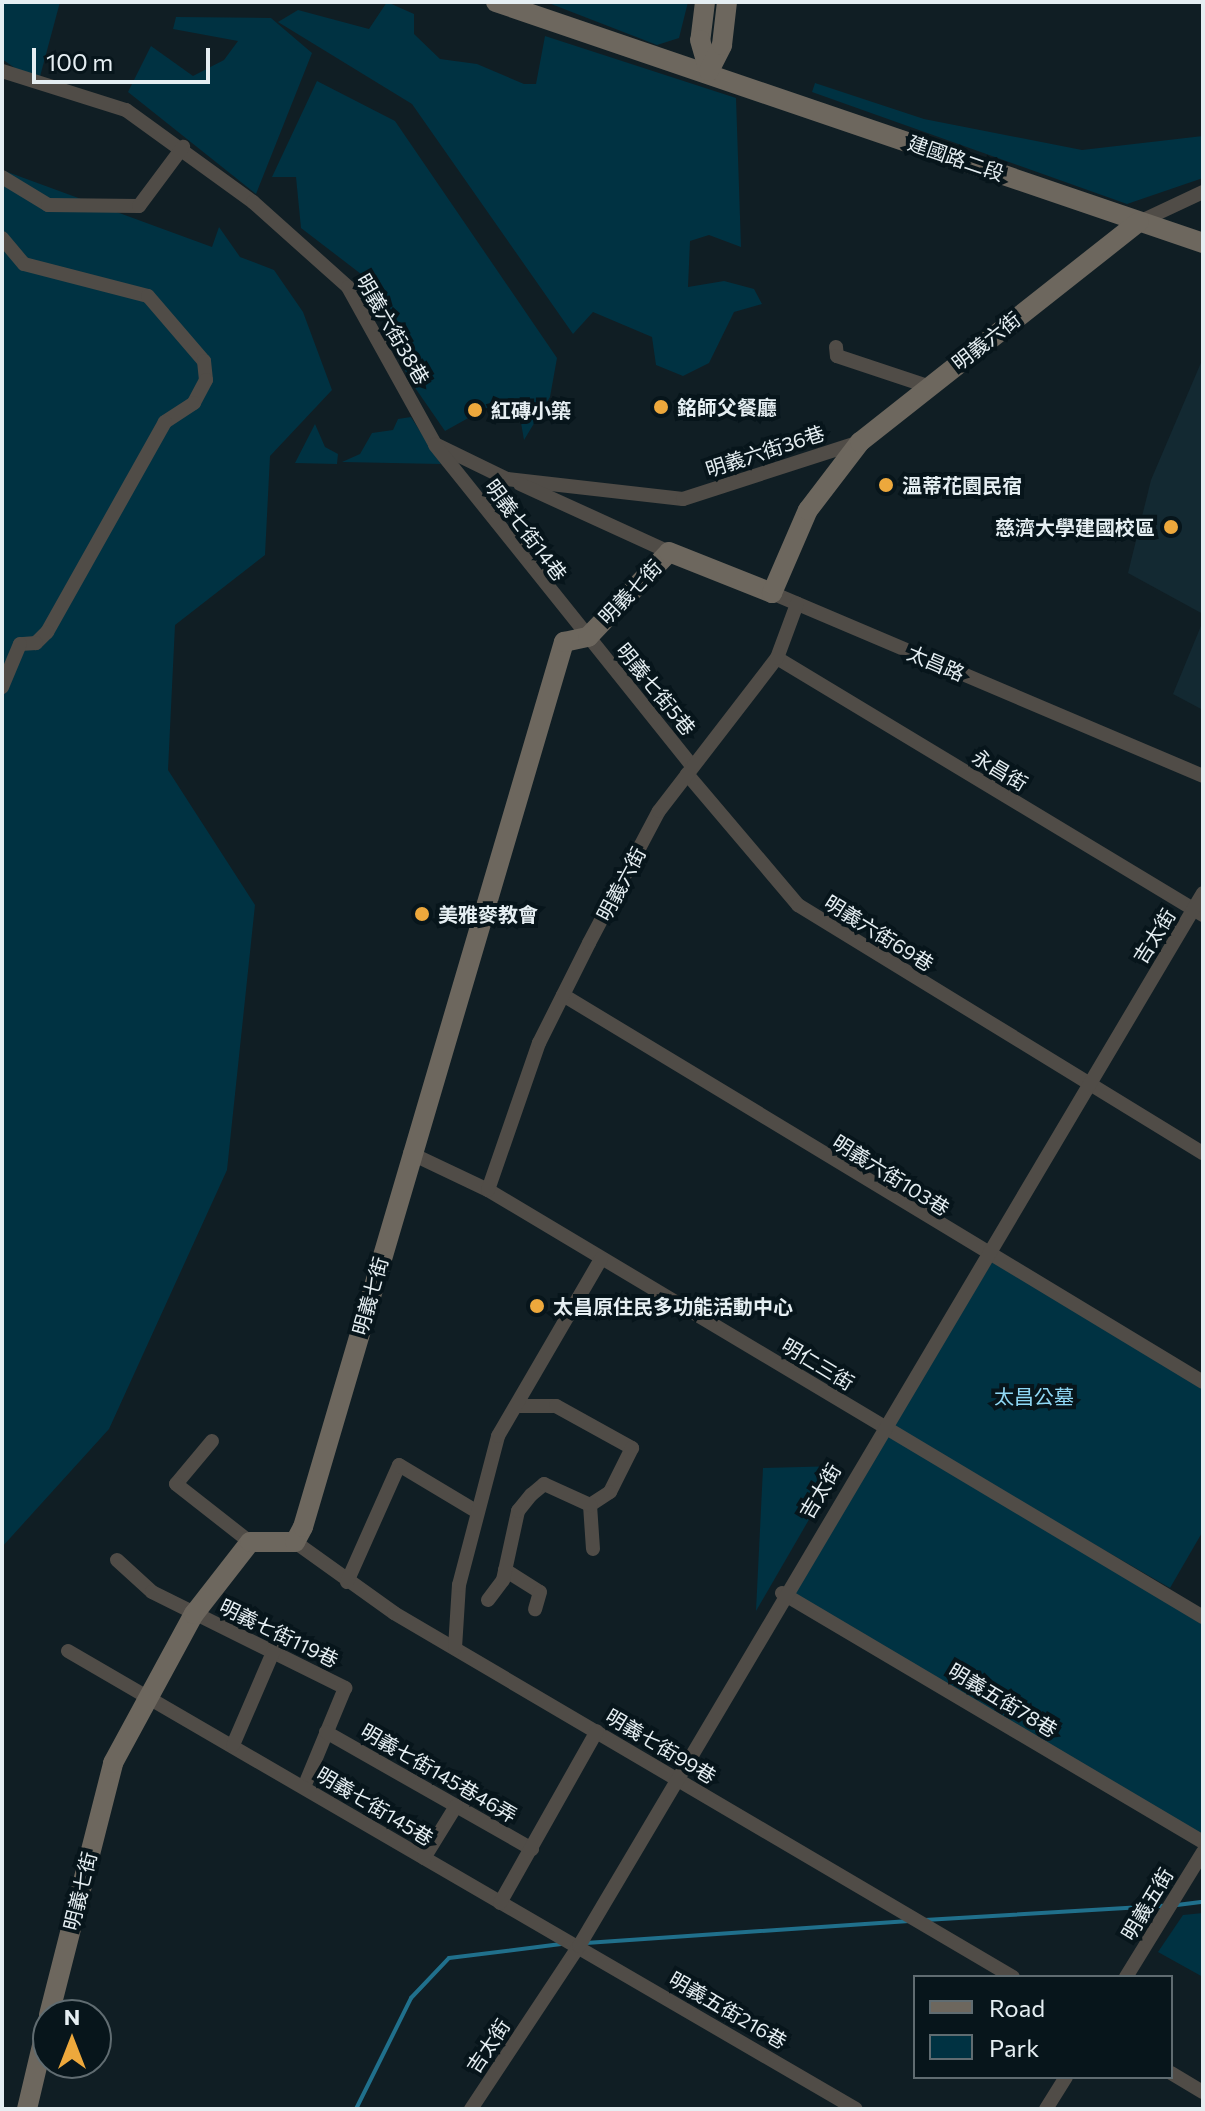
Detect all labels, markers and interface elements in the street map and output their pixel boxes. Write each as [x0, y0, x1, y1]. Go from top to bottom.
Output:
scale bar [36, 32, 214, 82]
text: 100 m [46, 47, 113, 76]
street label: 建國路二段 [905, 130, 1007, 186]
street label: 明義六街38巷 [352, 270, 434, 388]
street label: 明義六街 [947, 307, 1025, 375]
place label: 銘師父餐廳 [677, 395, 777, 419]
place label: 紅磚小築 [491, 398, 571, 422]
marker: 銘師父餐廳 [652, 398, 670, 416]
marker: 紅磚小築 [466, 401, 484, 419]
street label: 明義六街36巷 [703, 420, 827, 482]
place label: 溫蒂花園民宿 [902, 473, 1022, 497]
street label: 明義七街14巷 [480, 475, 572, 585]
marker: 溫蒂花園民宿 [877, 476, 895, 494]
place label: 慈濟大學建國校區 [995, 515, 1155, 539]
marker: 慈濟大學建國校區 [1162, 518, 1180, 536]
street label: 明義七街 [594, 555, 666, 629]
street label: 明義七街5巷 [612, 638, 700, 740]
street label: 太昌路 [904, 640, 968, 686]
street label: 永昌街 [968, 744, 1032, 796]
street label: 明義六街 [592, 843, 650, 925]
street label: 明義六街69巷 [820, 890, 938, 976]
place label: 美雅麥教會 [438, 902, 538, 926]
street label: 吉太街 [1128, 904, 1180, 968]
marker: 美雅麥教會 [413, 905, 431, 923]
street label: 明義六街103巷 [828, 1130, 954, 1220]
street label: 明義七街 [347, 1254, 393, 1338]
place label: 太昌原住民多功能活動中心 [553, 1294, 793, 1318]
marker: 太昌原住民多功能活動中心 [528, 1297, 546, 1315]
street label: 明仁三街 [778, 1333, 858, 1395]
park label: 太昌公墓 [994, 1384, 1074, 1408]
street label: 吉太街 [794, 1459, 846, 1523]
street label: 明義七街119巷 [216, 1594, 342, 1672]
street label: 明義五街78巷 [944, 1658, 1062, 1742]
street label: 明義七街99巷 [602, 1704, 720, 1788]
street label: 明義七街145巷46弄 [357, 1719, 521, 1827]
street label: 明義七街145巷 [312, 1762, 438, 1850]
street label: 明義七街 [59, 1849, 101, 1933]
street label: 明義五街 [1116, 1864, 1178, 1944]
street label: 明義五街216巷 [665, 1967, 791, 2053]
legend [913, 1975, 1173, 2079]
text: Road [989, 1993, 1045, 2022]
north arrow [32, 1999, 112, 2079]
text: N [64, 2003, 80, 2030]
street label: 吉太街 [461, 2014, 515, 2078]
text: Park [989, 2033, 1039, 2062]

